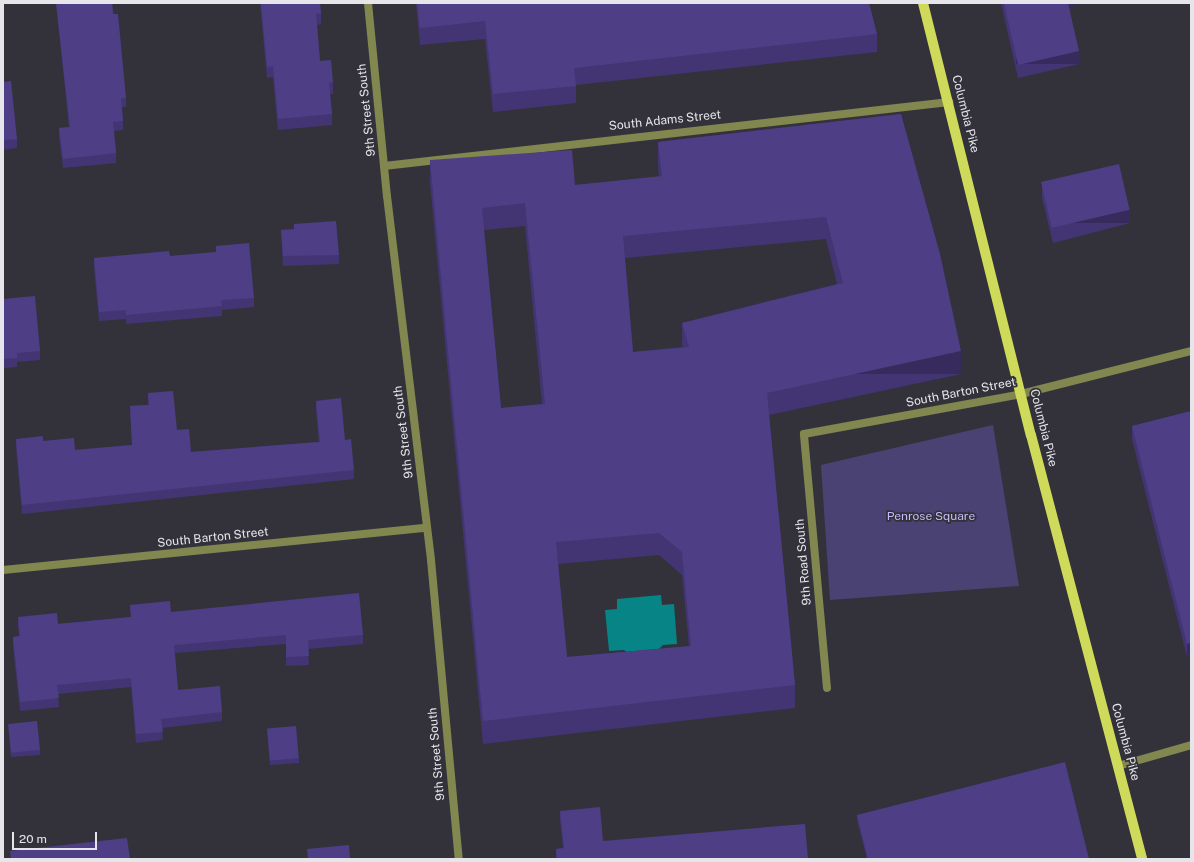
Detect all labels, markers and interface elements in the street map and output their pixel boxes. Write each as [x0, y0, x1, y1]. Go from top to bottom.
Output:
street label: 9th Street South [355, 63, 379, 157]
street label: Columbia Pike [948, 74, 982, 154]
street label: South Adams Street [608, 108, 722, 134]
street label: South Barton Street [905, 375, 1017, 411]
street label: 9th Street South [391, 385, 417, 479]
street label: Columbia Pike [1026, 388, 1060, 468]
park label: Penrose Square [887, 510, 975, 524]
street label: 9th Road South [793, 518, 815, 606]
street label: South Barton Street [157, 525, 269, 551]
street label: Columbia Pike [1108, 702, 1142, 782]
street label: 9th Street South [426, 707, 448, 801]
scale bar [14, 824, 99, 850]
text: 20 m [19, 832, 47, 846]

